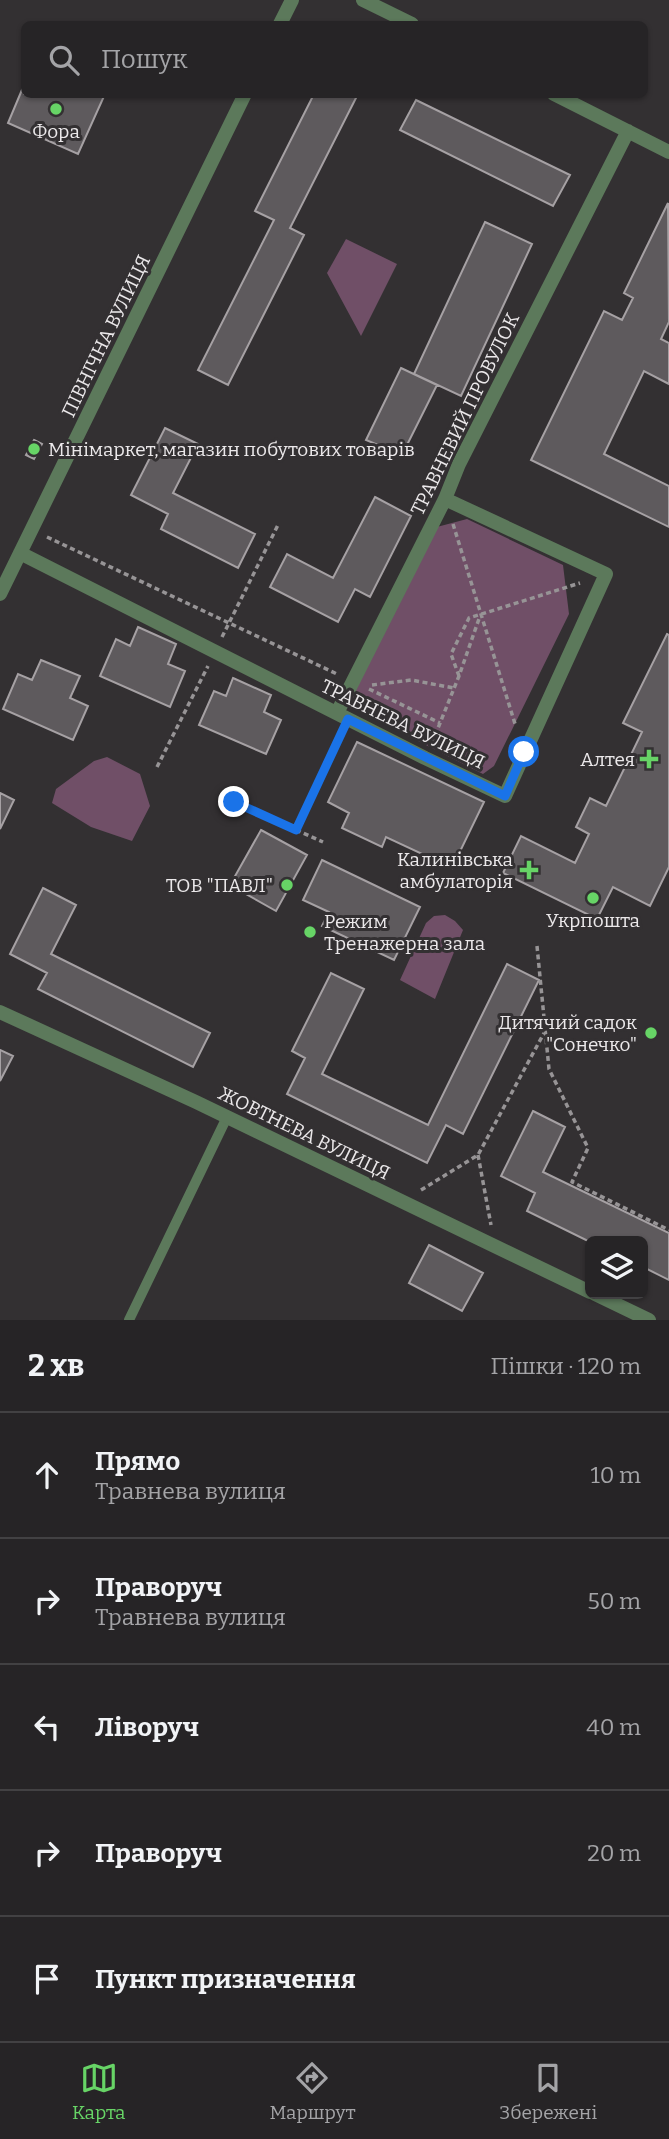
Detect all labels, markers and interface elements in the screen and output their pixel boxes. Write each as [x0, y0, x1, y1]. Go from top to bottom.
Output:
search box [21, 21, 648, 98]
icon: search [45, 41, 83, 79]
text: Пошук [101, 44, 187, 75]
marker: Фора [48, 101, 64, 117]
place label: Фора [32, 120, 80, 143]
street label: ПІВНІЧНА ВУЛИЦЯ [57, 251, 155, 421]
street label: ТРАВНЕВИЙ ПРОВУЛОК [406, 309, 524, 519]
place label: Мінімаркет, магазин побутових товарів [48, 438, 415, 461]
marker: Мінімаркет, магазин побутових товарів [26, 441, 42, 457]
street label: ТРАВНЕВА ВУЛИЦЯ [317, 674, 489, 774]
route start [508, 736, 539, 767]
place label: Алтея [580, 748, 635, 771]
marker: Алтея [641, 751, 657, 767]
route end [218, 786, 249, 817]
place label: Калинівська амбулаторія [397, 848, 514, 893]
marker: Калинівська амбулаторія [519, 860, 539, 880]
place label: ТОВ "ПАВЛ" [166, 874, 273, 897]
marker: ТОВ "ПАВЛ" [279, 877, 295, 893]
marker: Укрпошта [585, 890, 601, 906]
place label: Укрпошта [546, 909, 640, 932]
place label: Режим Тренажерна зала [324, 910, 486, 955]
marker: Режим Тренажерна зала [302, 924, 318, 940]
place label: Дитячий садок "Сонечко" [498, 1011, 638, 1056]
marker: Дитячий садок "Сонечко" [643, 1025, 659, 1041]
street label: ЖОВТНЕВА ВУЛИЦЯ [214, 1081, 394, 1185]
map controls [585, 1236, 648, 1299]
button: layers [585, 1236, 648, 1299]
text: 2 хв [28, 1348, 84, 1384]
text: Пішки · 120 m [490, 1352, 641, 1380]
text: Прямо [95, 1446, 180, 1477]
icon: ahead [28, 1456, 66, 1494]
text: 10 m [590, 1461, 641, 1489]
text: Травнева вулиця [95, 1477, 286, 1505]
text: Праворуч [95, 1572, 222, 1603]
icon: right [28, 1582, 66, 1620]
text: 50 m [587, 1587, 641, 1615]
text: Травнева вулиця [95, 1603, 286, 1631]
icon: left [28, 1708, 66, 1746]
text: Ліворуч [95, 1712, 199, 1743]
text: 40 m [586, 1713, 641, 1741]
icon: right [28, 1834, 66, 1872]
text: Праворуч [95, 1838, 222, 1869]
text: 20 m [587, 1839, 641, 1867]
icon: arrive [28, 1960, 66, 1998]
text: Пункт призначення [95, 1964, 356, 1995]
tab: Карта [72, 2059, 126, 2124]
tab: Маршрут [269, 2059, 355, 2124]
tab: Збережені [499, 2059, 597, 2124]

